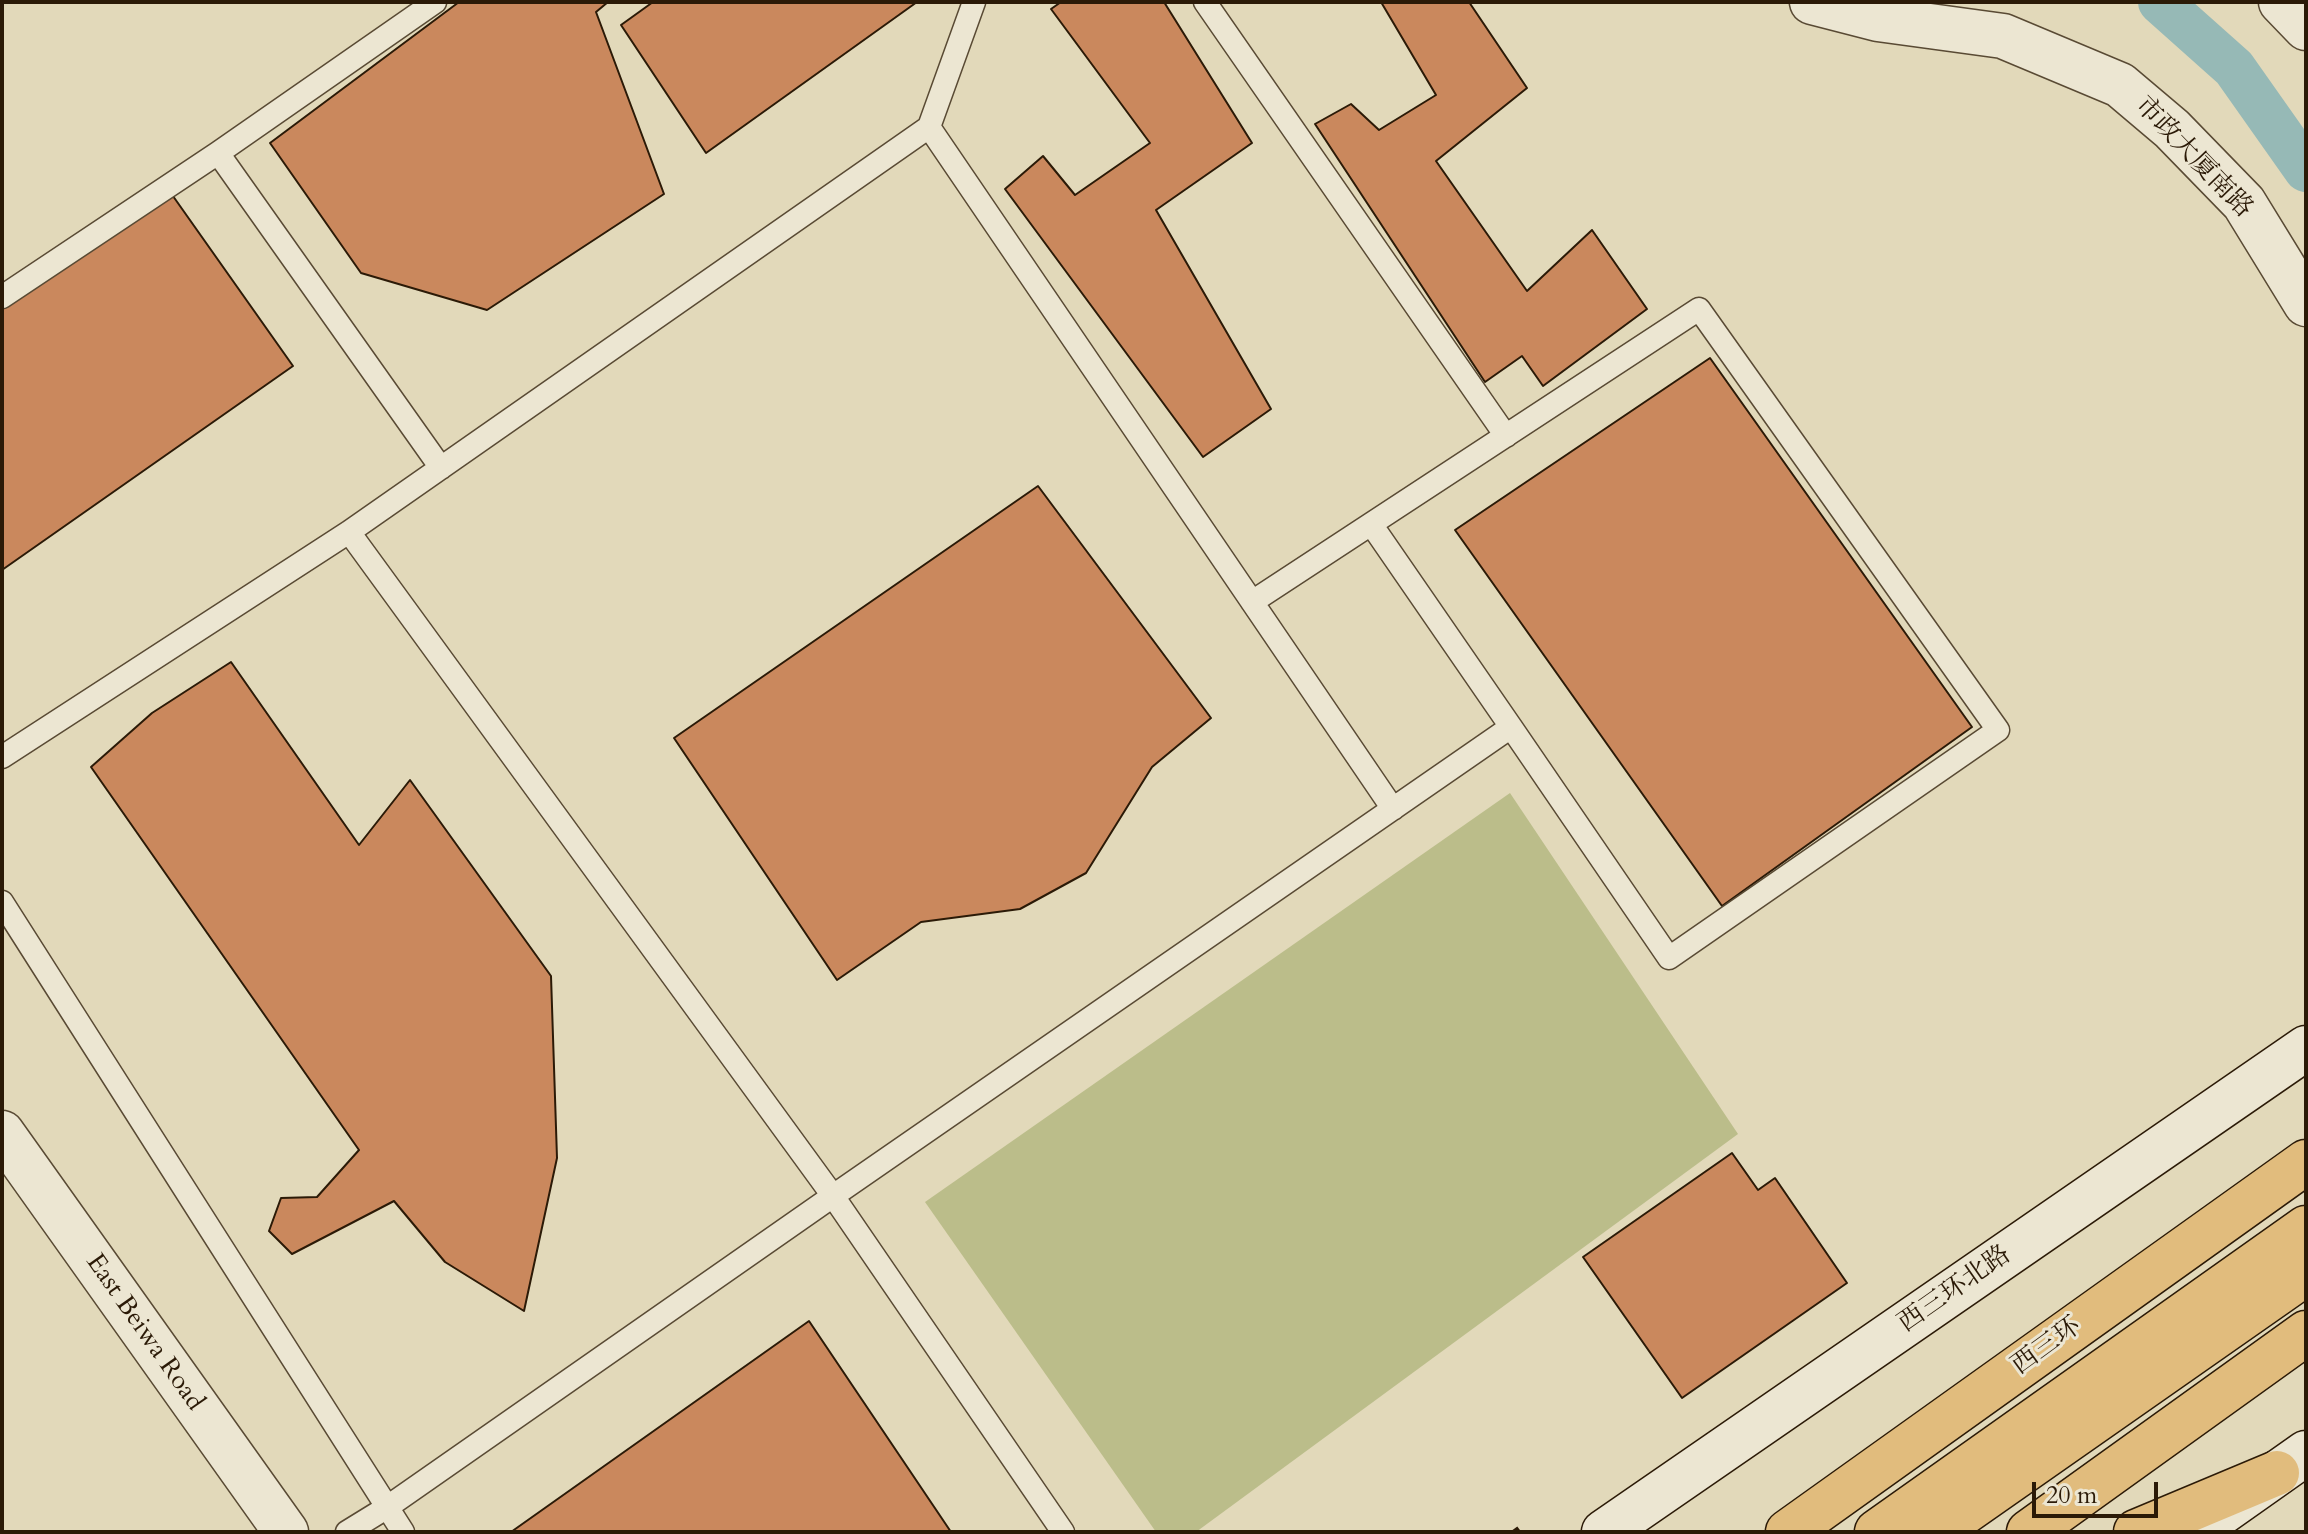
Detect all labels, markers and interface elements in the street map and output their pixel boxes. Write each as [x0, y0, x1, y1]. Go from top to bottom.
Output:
street label: 市政大厦南路 [2128, 91, 2258, 225]
street label: 西三环北路 [1893, 1240, 2017, 1340]
street label: East Beiwa Road [78, 1249, 210, 1417]
street label: 西三环 [2006, 1311, 2088, 1383]
scale bar [2036, 1466, 2162, 1516]
text: 20 m [2046, 1479, 2097, 1512]

